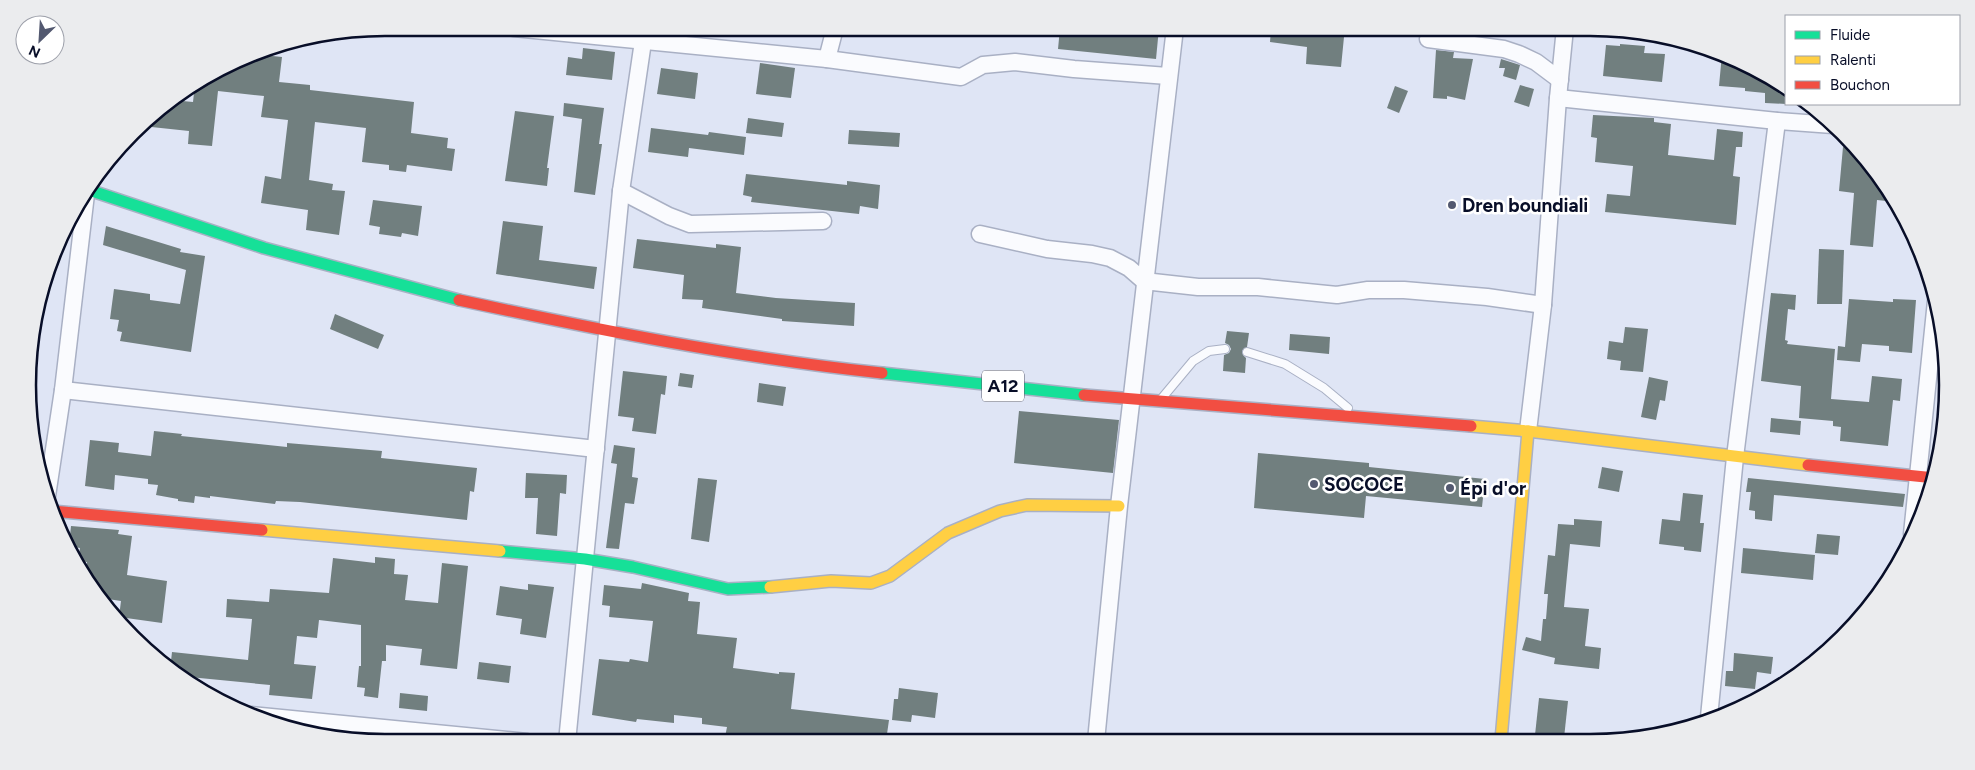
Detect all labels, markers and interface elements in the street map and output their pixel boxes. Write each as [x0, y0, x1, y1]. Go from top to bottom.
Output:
north arrow [15, 15, 65, 65]
legend [1785, 15, 1960, 105]
text: Fluide [1830, 26, 1870, 44]
text: N [26, 41, 43, 61]
text: Ralenti [1830, 51, 1876, 69]
text: Bouchon [1830, 76, 1890, 94]
place label: Dren boundiali [1462, 194, 1588, 217]
marker: Dren boundiali [1446, 199, 1458, 211]
road number: A12 [982, 371, 1024, 402]
place label: SOCOCE [1324, 473, 1404, 496]
place label: Épi d'or [1460, 477, 1526, 500]
marker: SOCOCE [1308, 478, 1320, 490]
marker: Épi d'or [1444, 482, 1456, 494]

